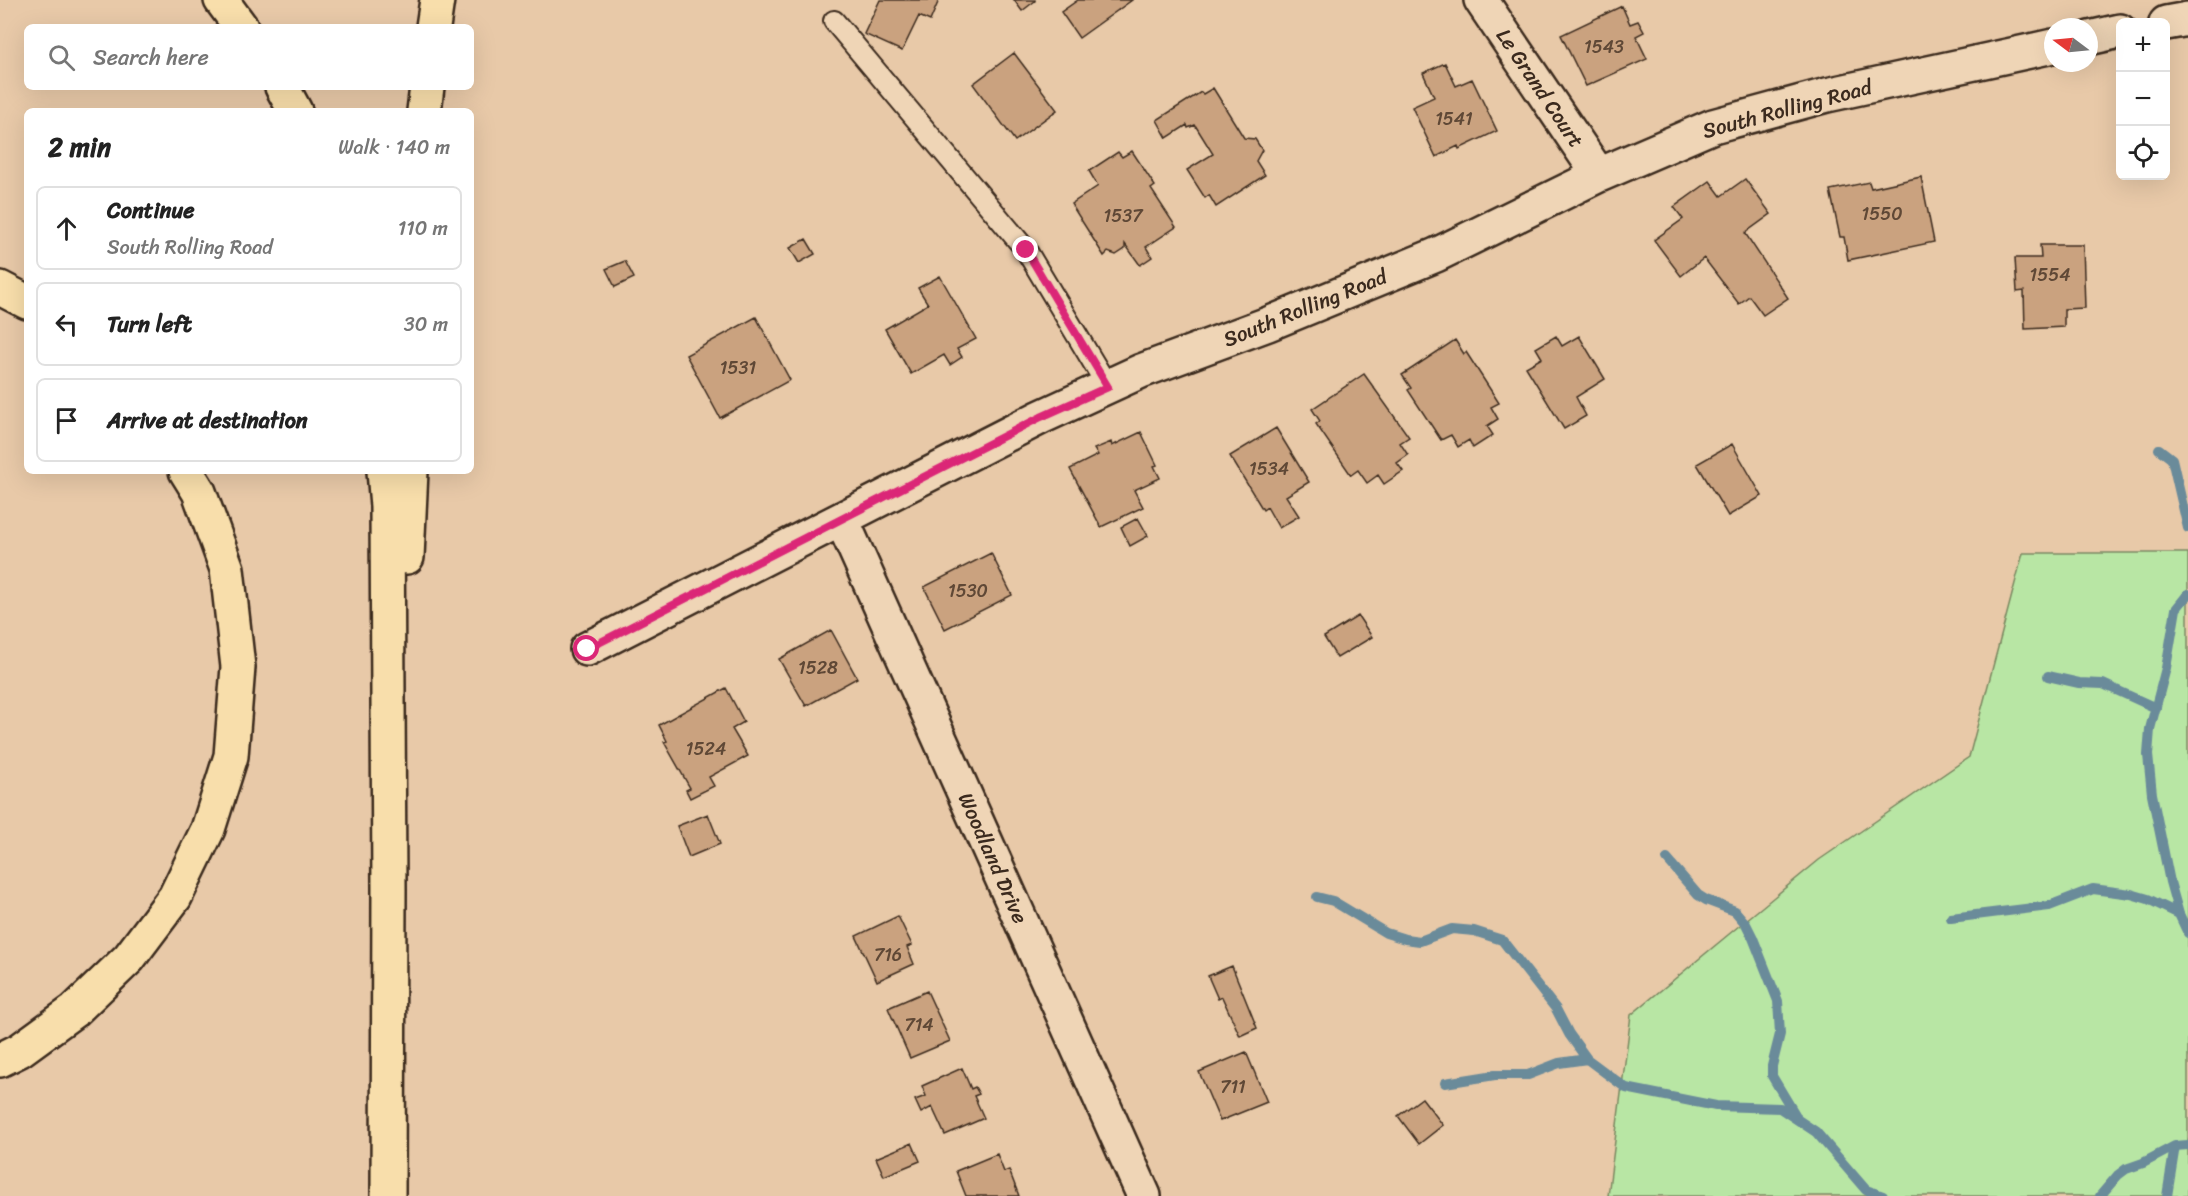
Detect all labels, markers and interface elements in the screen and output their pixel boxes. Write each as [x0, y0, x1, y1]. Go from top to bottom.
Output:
north arrow [2044, 18, 2098, 72]
map controls [2116, 18, 2170, 180]
button: + [2116, 18, 2170, 72]
street label: Le Grand Court [1486, 20, 1594, 156]
search box [24, 24, 474, 90]
house number: 1543 [1584, 31, 1624, 63]
text: Search here [93, 38, 209, 77]
icon: search [45, 41, 78, 74]
street label: South Rolling Road [1698, 68, 1878, 150]
button: − [2116, 72, 2170, 126]
house number: 1541 [1435, 103, 1473, 135]
text: 2 min [48, 124, 111, 170]
button: locate [2116, 126, 2170, 180]
text: Walk · 140 m [338, 130, 450, 165]
text: Continue [107, 191, 195, 230]
house number: 1550 [1861, 198, 1903, 230]
house number: 1537 [1104, 200, 1144, 232]
text: 110 m [398, 211, 448, 246]
icon: ahead [50, 212, 83, 245]
text: South Rolling Road [107, 230, 273, 265]
route end [1012, 236, 1038, 262]
street label: South Rolling Road [1217, 257, 1395, 358]
house number: 1554 [2030, 259, 2070, 291]
text: Turn left [107, 305, 192, 344]
text: 30 m [404, 307, 448, 342]
icon: left [50, 308, 83, 341]
house number: 1531 [720, 352, 756, 384]
text: Arrive at destination [107, 401, 308, 440]
icon: arrive [50, 404, 83, 437]
house number: 1534 [1249, 453, 1289, 485]
house number: 1530 [948, 575, 988, 607]
route start [573, 635, 599, 661]
house number: 1528 [798, 652, 838, 684]
house number: 1524 [686, 733, 726, 765]
street label: Woodland Drive [947, 786, 1039, 930]
house number: 716 [874, 939, 902, 971]
house number: 714 [904, 1009, 934, 1041]
house number: 711 [1220, 1071, 1246, 1103]

